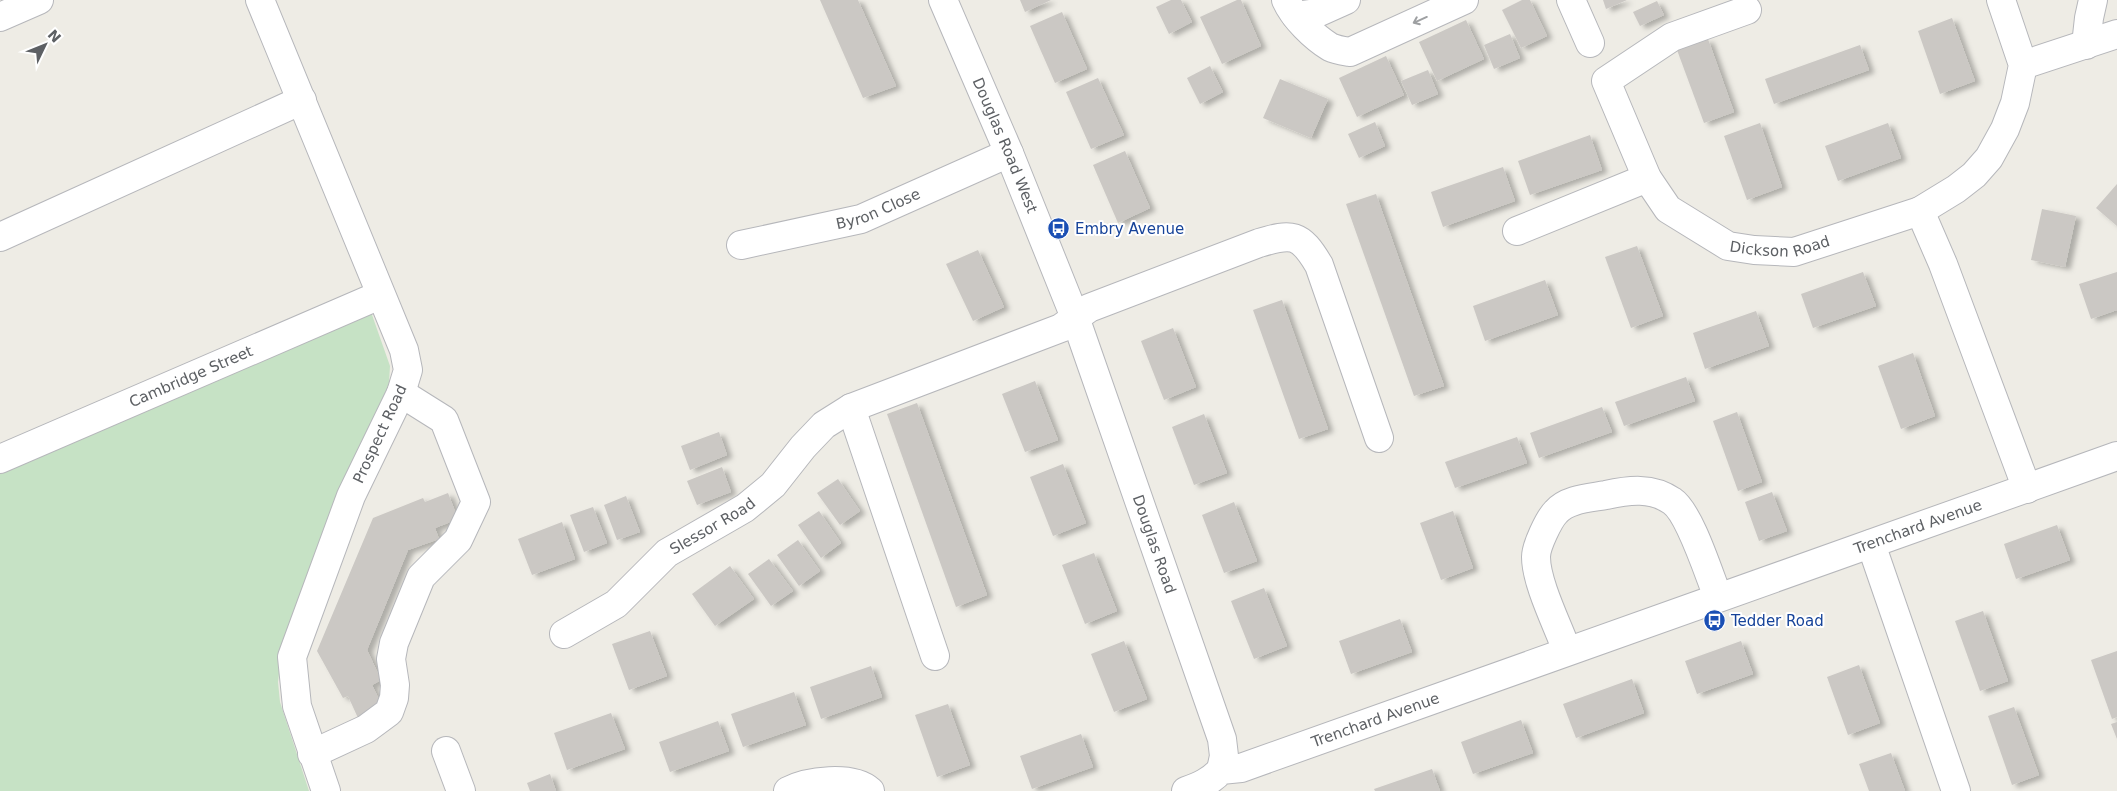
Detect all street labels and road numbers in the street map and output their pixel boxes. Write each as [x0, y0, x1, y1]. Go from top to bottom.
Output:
street label: Douglas Road West [969, 75, 1041, 216]
street label: Byron Close [834, 185, 923, 233]
street label: Dickson Road [1729, 232, 1832, 261]
street label: Cambridge Street [126, 342, 256, 411]
street label: Prospect Road [349, 382, 411, 486]
street label: Douglas Road [1129, 492, 1180, 596]
street label: Slessor Road [667, 494, 759, 558]
street label: Trenchard Avenue [1851, 496, 1984, 558]
street label: Trenchard Avenue [1308, 689, 1442, 752]

